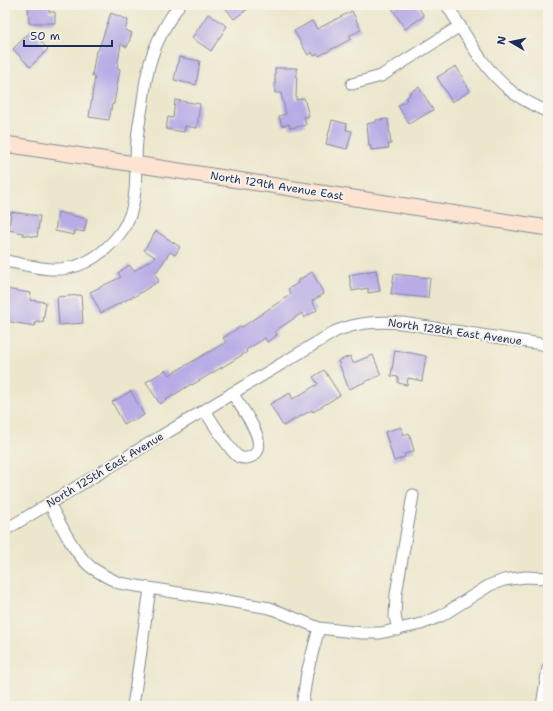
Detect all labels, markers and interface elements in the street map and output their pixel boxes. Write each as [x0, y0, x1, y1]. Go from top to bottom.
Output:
scale bar [24, 22, 112, 48]
north arrow [491, 22, 531, 62]
text: 50 m [30, 28, 60, 44]
text: N [494, 35, 510, 46]
street label: North 129th Avenue East [209, 168, 345, 204]
street label: North 128th East Avenue [387, 315, 523, 349]
street label: North 125th East Avenue [43, 429, 167, 511]

